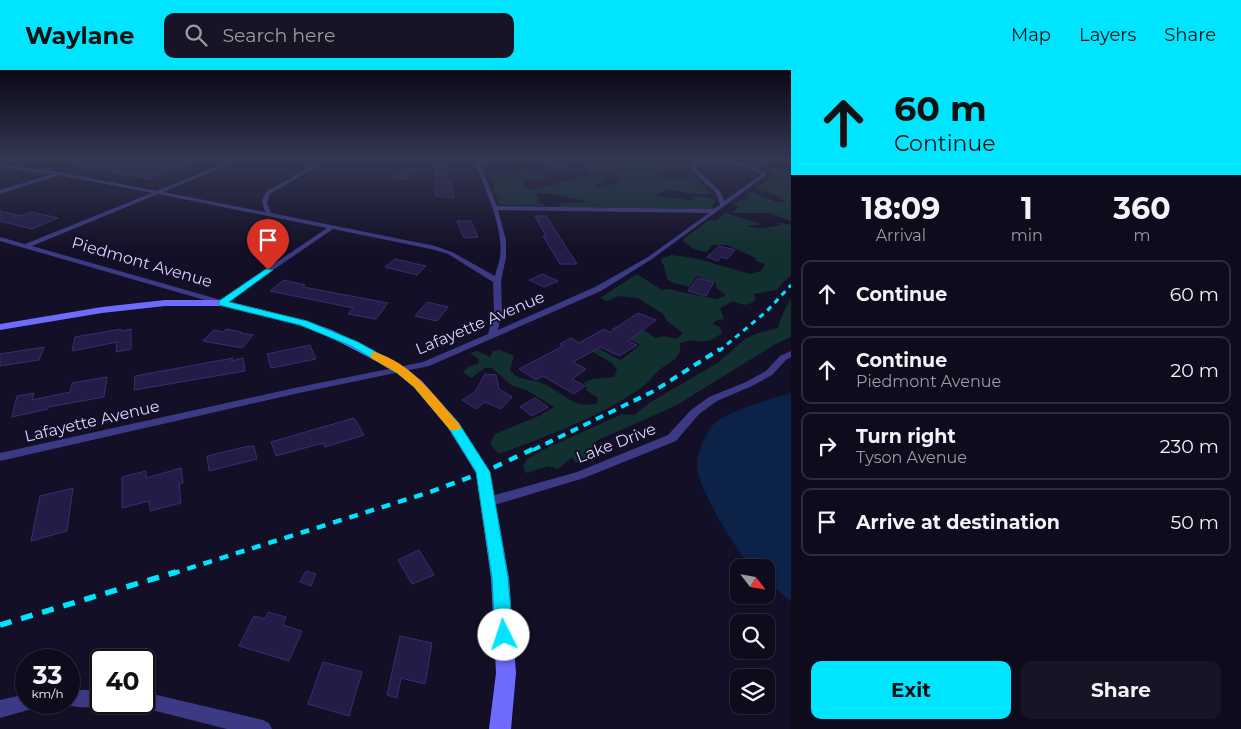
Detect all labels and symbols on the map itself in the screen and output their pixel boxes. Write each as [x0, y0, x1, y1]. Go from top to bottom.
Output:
pin [247, 219, 289, 270]
street label: Piedmont Avenue [70, 233, 214, 291]
street label: Lafayette Avenue [413, 287, 547, 359]
street label: Lafayette Avenue [23, 396, 161, 446]
street label: Lake Drive [573, 419, 659, 467]
north arrow [730, 559, 775, 604]
position arrow [477, 608, 529, 660]
speed limit sign: 40 [90, 649, 155, 714]

